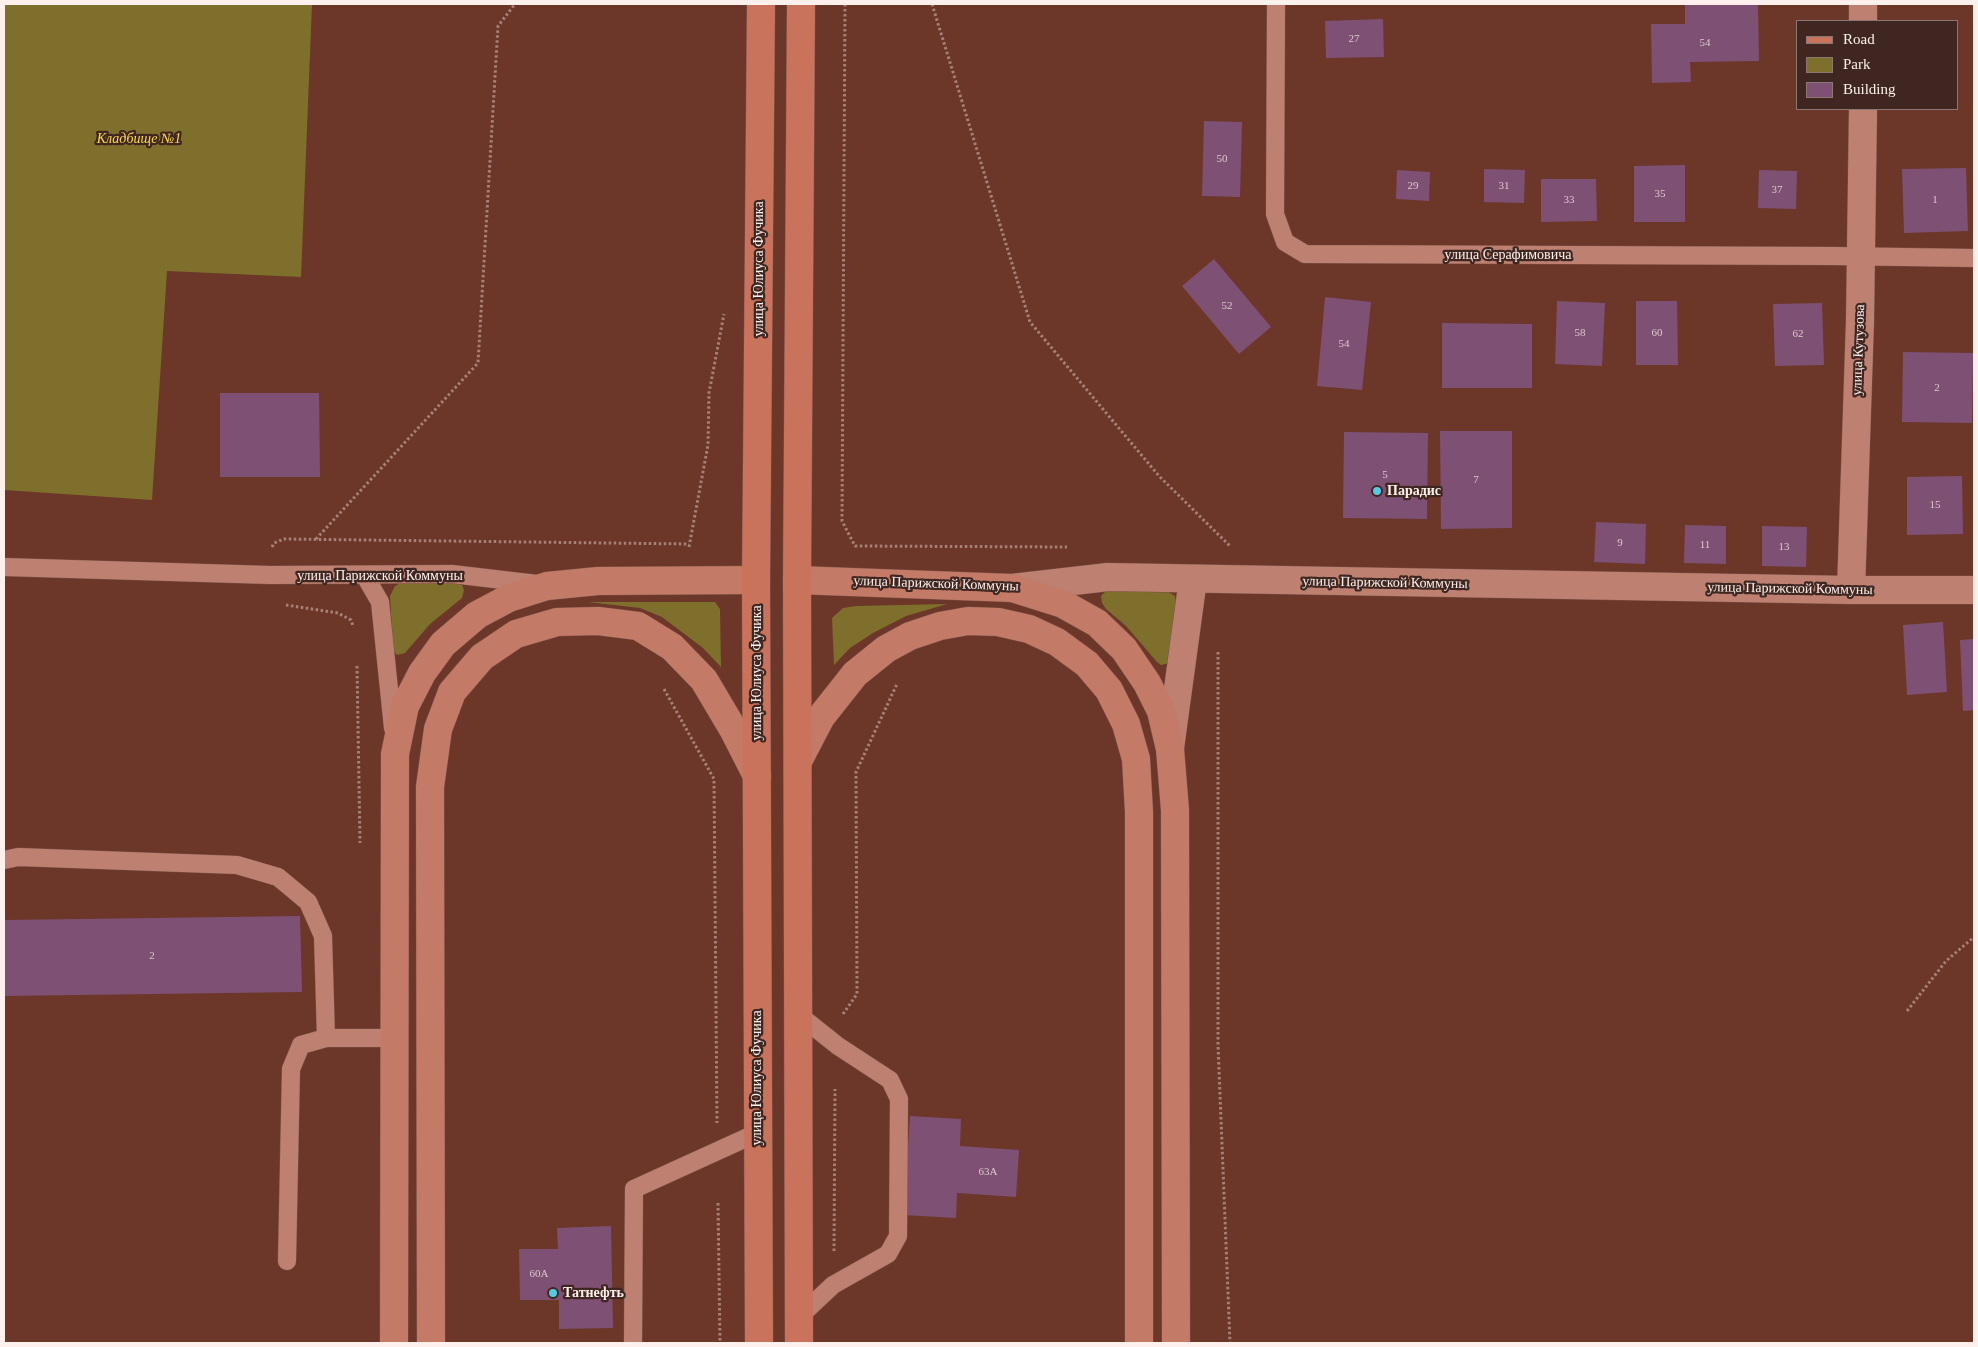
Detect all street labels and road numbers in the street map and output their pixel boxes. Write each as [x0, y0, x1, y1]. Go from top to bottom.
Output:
street label: улица Юлиуса Фучика [751, 201, 767, 337]
street label: улица Серафимовича [1445, 247, 1571, 263]
street label: улица Кутузова [1849, 304, 1869, 396]
street label: улица Парижской Коммуны [297, 568, 463, 584]
street label: улица Парижской Коммуны [853, 573, 1019, 595]
street label: улица Парижской Коммуны [1302, 573, 1468, 593]
street label: улица Парижской Коммуны [1707, 579, 1873, 599]
street label: улица Юлиуса Фучика [749, 605, 765, 741]
street label: улица Юлиуса Фучика [749, 1010, 765, 1146]

